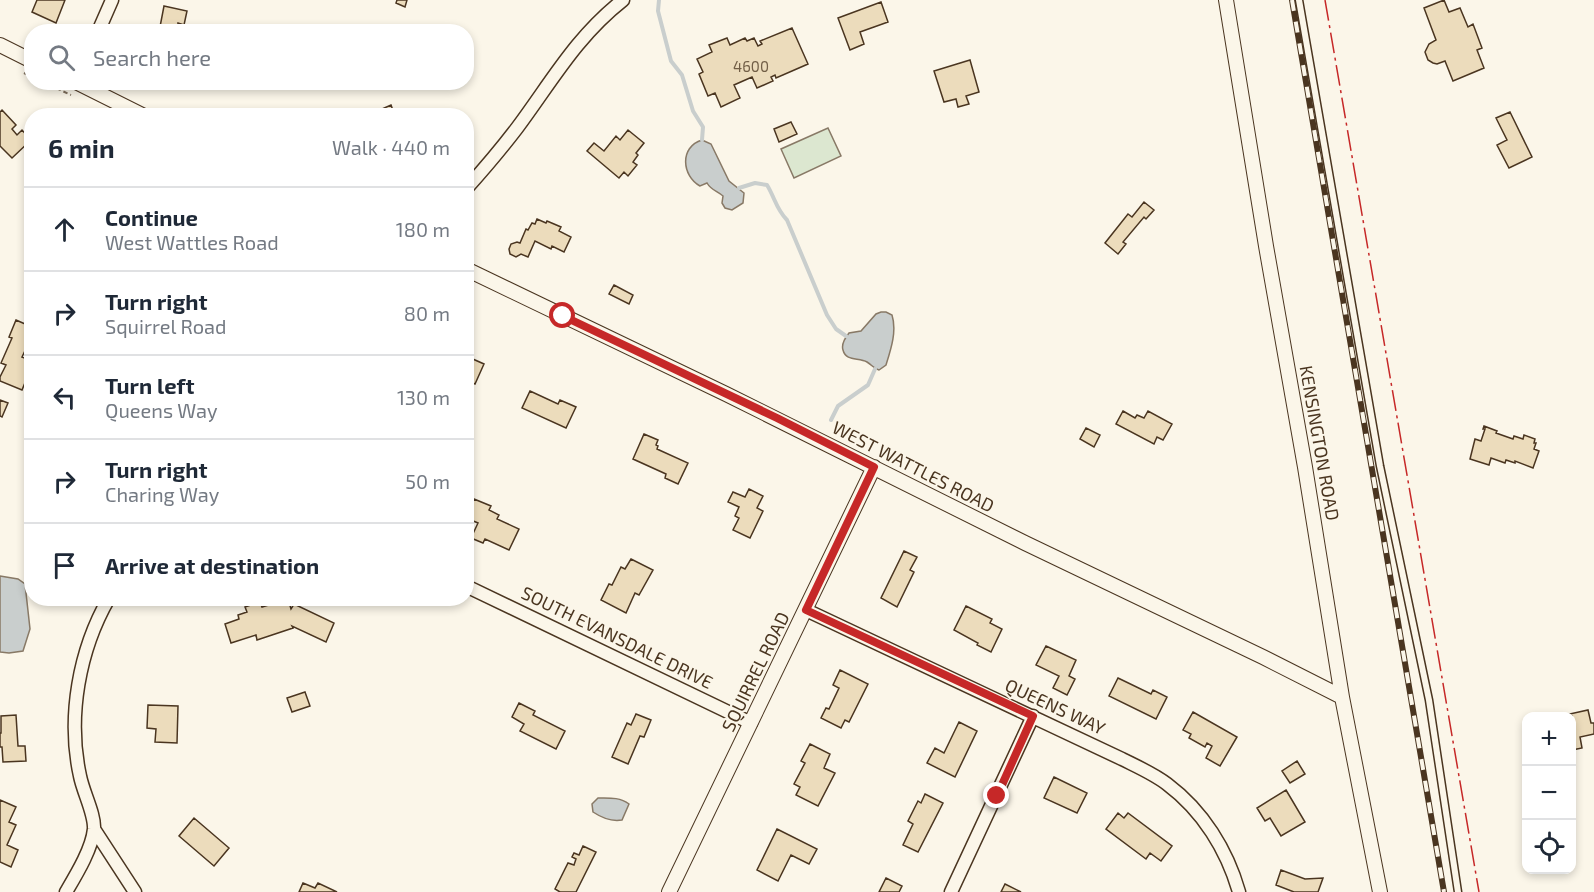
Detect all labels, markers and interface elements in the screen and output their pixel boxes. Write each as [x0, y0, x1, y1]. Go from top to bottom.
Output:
search box [24, 24, 474, 90]
icon: search [45, 41, 78, 74]
text: Search here [93, 44, 211, 70]
house number: 4600 [733, 57, 769, 75]
text: 6 min [48, 132, 115, 163]
text: Walk · 440 m [332, 135, 450, 159]
text: Continue [105, 204, 198, 230]
icon: ahead [48, 213, 81, 246]
text: 180 m [396, 217, 450, 241]
text: West Wattles Road [105, 230, 279, 254]
text: Turn right [105, 288, 207, 314]
icon: right [48, 297, 81, 330]
text: 80 m [404, 301, 450, 325]
route start [549, 302, 575, 328]
text: Squirrel Road [105, 314, 226, 338]
street label: KENSINGTON ROAD [1296, 364, 1344, 522]
text: Turn left [105, 372, 194, 398]
icon: left [48, 381, 81, 414]
text: 130 m [397, 385, 450, 409]
text: Queens Way [105, 398, 218, 422]
street label: WEST WATTLES ROAD [829, 416, 998, 516]
text: Turn right [105, 456, 207, 482]
icon: right [48, 465, 81, 498]
text: 50 m [405, 469, 450, 493]
text: Charing Way [105, 482, 219, 506]
icon: arrive [48, 549, 81, 582]
text: Arrive at destination [105, 552, 319, 578]
street label: SOUTH EVANSDALE DRIVE [518, 581, 717, 693]
street label: SQUIRREL ROAD [717, 608, 794, 735]
street label: QUEENS WAY [1002, 673, 1110, 739]
map controls [1522, 712, 1576, 874]
button: + [1522, 712, 1576, 766]
button: − [1522, 766, 1576, 820]
route end [983, 782, 1009, 808]
button: locate [1522, 820, 1576, 874]

